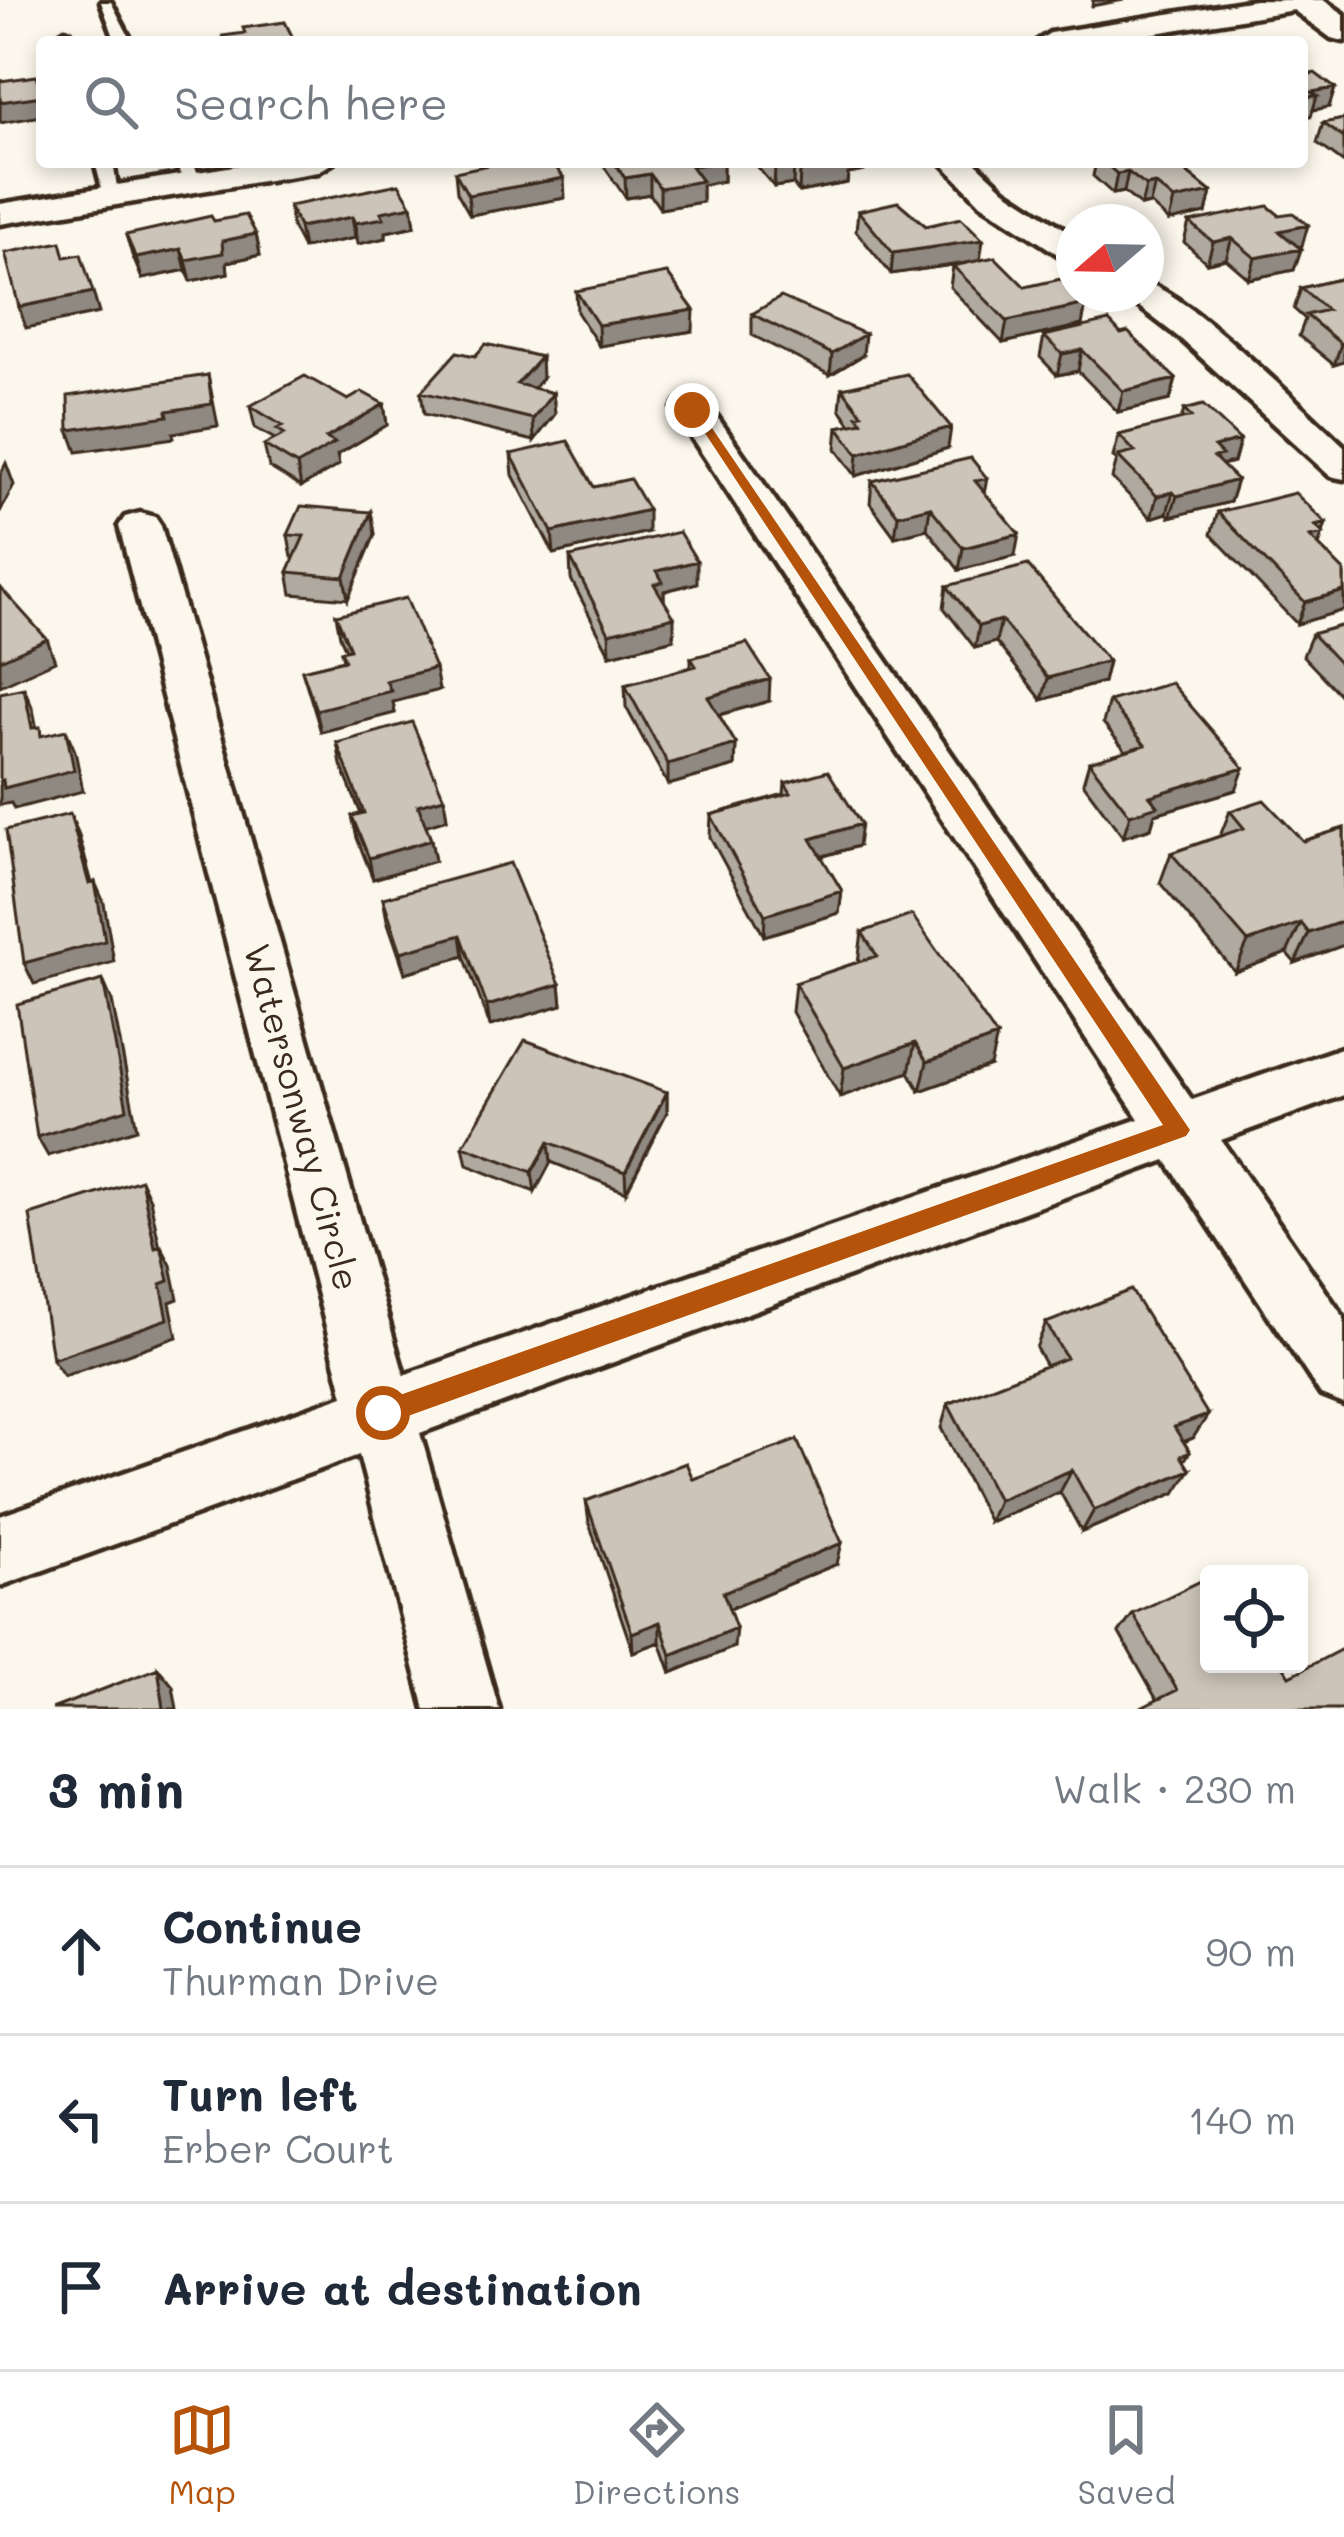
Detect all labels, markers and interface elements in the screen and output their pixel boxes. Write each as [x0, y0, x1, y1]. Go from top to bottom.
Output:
search box [36, 36, 1308, 168]
icon: search [78, 69, 144, 135]
text: Search here [174, 73, 448, 131]
north arrow [1056, 204, 1164, 312]
route end [665, 383, 719, 437]
street label: Watersonway Circle [234, 938, 372, 1295]
route start [356, 1386, 410, 1440]
map controls [1200, 1565, 1308, 1673]
button: locate [1200, 1565, 1308, 1673]
text: 3 min [48, 1754, 184, 1821]
text: Walk · 230 m [1053, 1762, 1296, 1813]
text: Continue [162, 1896, 362, 1954]
icon: ahead [48, 1918, 114, 1984]
text: 90 m [1205, 1925, 1296, 1976]
text: Thurman Drive [162, 1954, 439, 2005]
text: Turn left [162, 2064, 358, 2122]
icon: left [48, 2086, 114, 2152]
text: 140 m [1188, 2093, 1296, 2144]
text: Erber Court [162, 2122, 394, 2173]
icon: arrive [48, 2254, 114, 2320]
text: Arrive at destination [162, 2258, 642, 2316]
tab: Map [169, 2397, 236, 2512]
tab: Directions [573, 2397, 740, 2512]
tab: Saved [1078, 2397, 1175, 2512]

